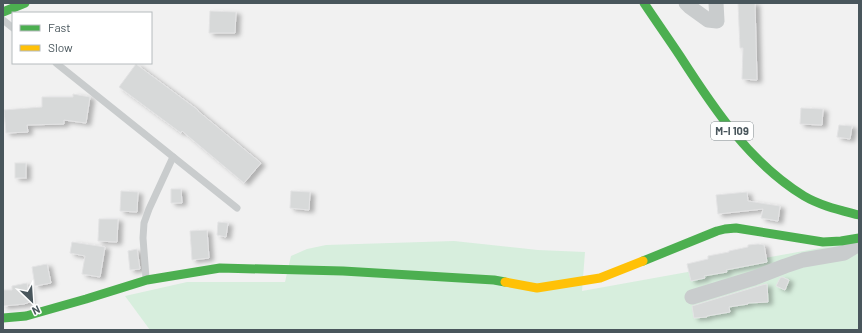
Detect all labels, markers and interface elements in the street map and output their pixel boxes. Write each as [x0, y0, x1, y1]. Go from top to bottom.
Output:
legend [12, 12, 152, 64]
text: Fast [48, 20, 71, 34]
text: Slow [48, 40, 73, 54]
road number: M-I 109 [711, 122, 753, 140]
north arrow [12, 281, 52, 321]
text: N [30, 303, 43, 318]

